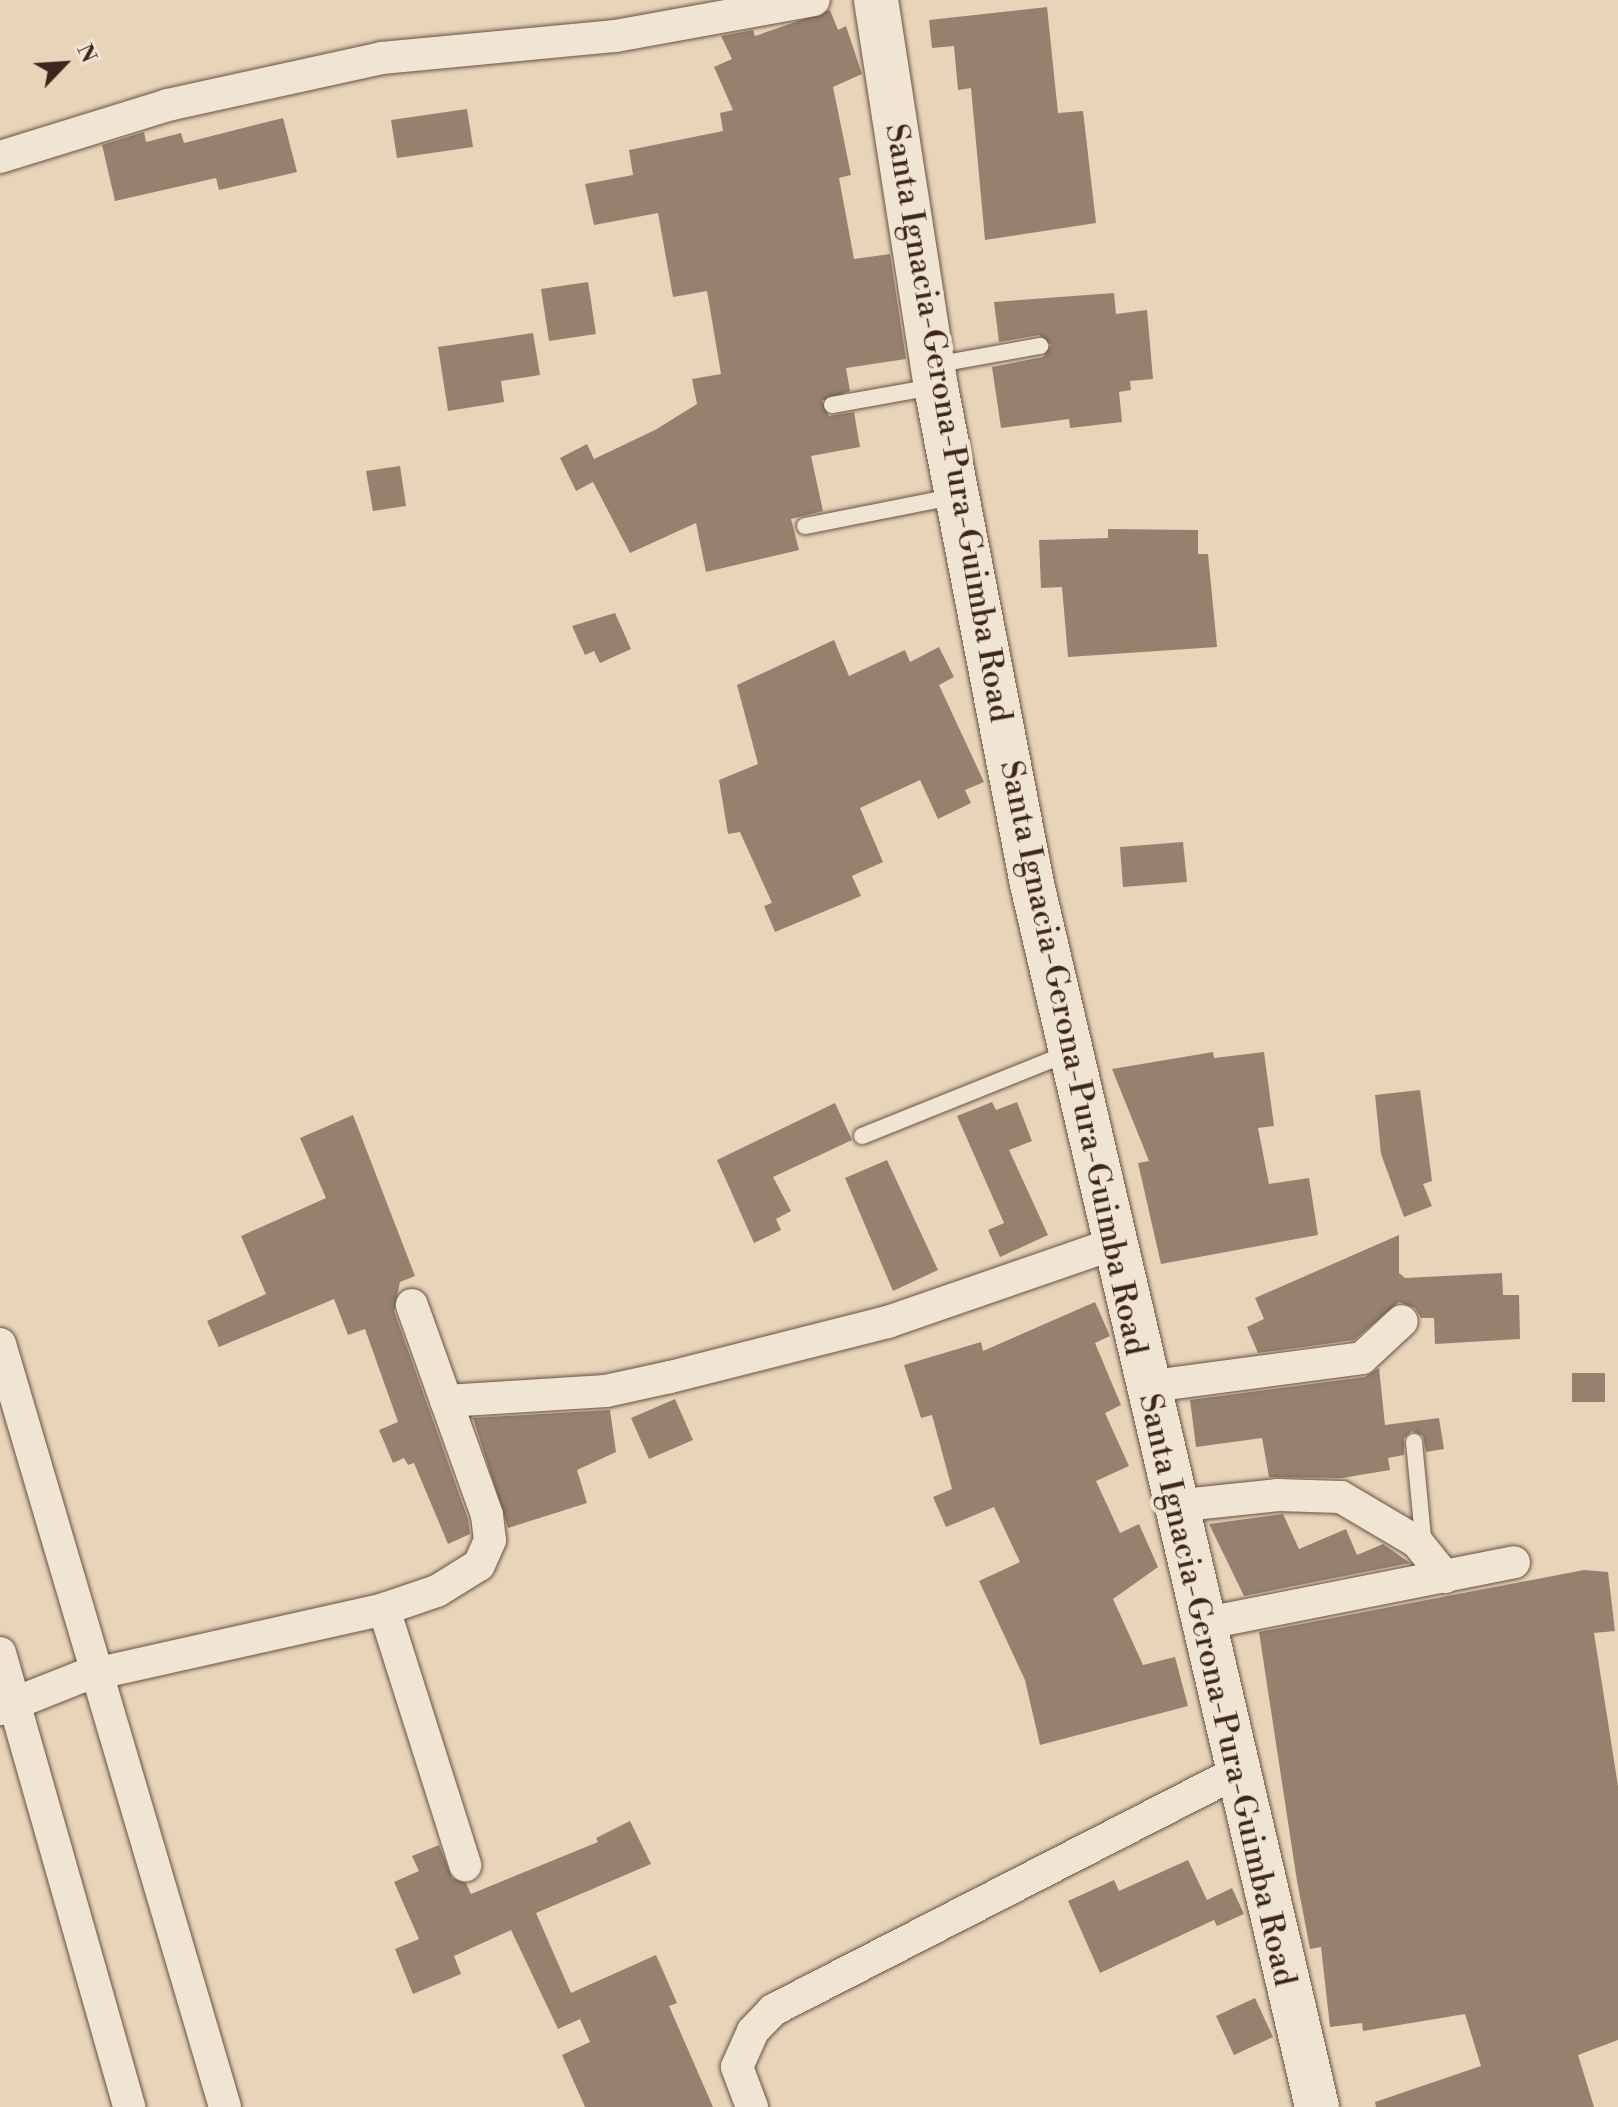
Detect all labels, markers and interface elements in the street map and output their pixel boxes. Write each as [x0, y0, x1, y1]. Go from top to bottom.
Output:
north arrow [24, 24, 104, 104]
text: N [70, 40, 102, 67]
street label: Santa Ignacia-Gerona-Pura-Guimba Road [876, 121, 1020, 725]
street label: Santa Ignacia-Gerona-Pura-Guimba Road [991, 757, 1155, 1359]
street label: Santa Ignacia-Gerona-Pura-Guimba Road [1130, 1390, 1304, 1990]

